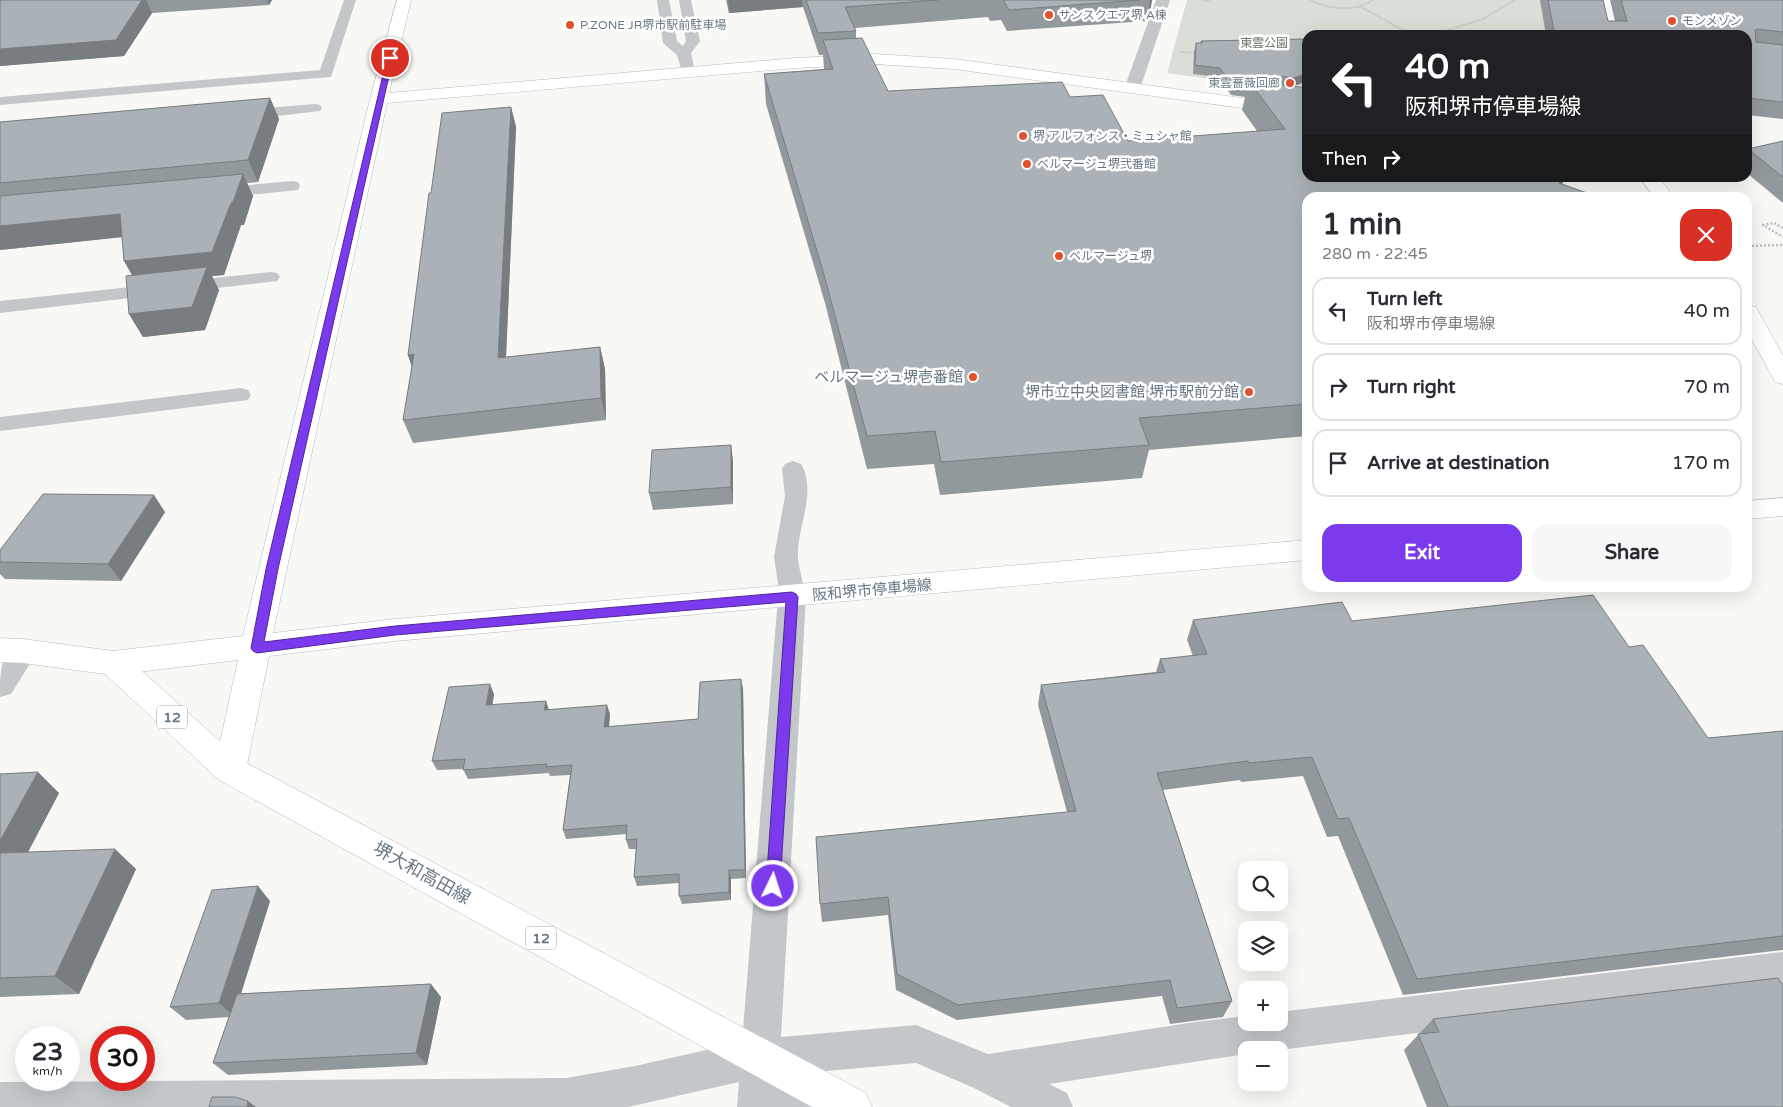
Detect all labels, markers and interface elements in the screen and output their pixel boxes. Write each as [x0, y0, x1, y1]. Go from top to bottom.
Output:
place label: サンスクエア堺 A棟 [1059, 8, 1167, 22]
marker: サンスクエア堺 A棟 [1043, 9, 1055, 21]
place label: モンメゾン [1682, 14, 1742, 28]
marker: モンメゾン [1666, 15, 1678, 27]
place label: P.ZONE JR堺市駅前駐車場 [580, 18, 726, 32]
marker: P.ZONE JR堺市駅前駐車場 [564, 19, 576, 31]
park label: 東雲公園 [1240, 36, 1288, 50]
pin [369, 37, 411, 79]
icon: arrive [376, 44, 404, 72]
text: 40 m [1405, 46, 1490, 88]
icon: left [1322, 50, 1387, 115]
place label: 東雲薔薇回廊 [1208, 76, 1280, 90]
marker: 東雲薔薇回廊 [1284, 77, 1296, 89]
text: 阪和堺市停車場線 [1405, 94, 1581, 120]
place label: 堺 アルフォンス・ミュシャ館 [1033, 129, 1192, 143]
marker: 堺 アルフォンス・ミュシャ館 [1017, 130, 1029, 142]
icon: right [1377, 145, 1405, 173]
text: Then [1322, 148, 1367, 170]
place label: ベルマージュ堺弐番館 [1037, 157, 1156, 171]
marker: ベルマージュ堺弐番館 [1021, 158, 1033, 170]
text: 1 min [1322, 206, 1402, 243]
button: close [1680, 209, 1732, 261]
text: 280 m · 22:45 [1322, 244, 1428, 264]
place label: ベルマージュ堺 [1069, 249, 1152, 263]
marker: ベルマージュ堺 [1053, 250, 1065, 262]
text: Turn left [1367, 288, 1443, 310]
icon: left [1324, 297, 1352, 325]
text: 40 m [1684, 300, 1730, 322]
text: 阪和堺市停車場線 [1367, 314, 1495, 334]
place label: ベルマージュ堺壱番館 [814, 368, 963, 386]
marker: ベルマージュ堺壱番館 [967, 371, 979, 383]
icon: right [1324, 373, 1352, 401]
text: Turn right [1367, 376, 1455, 398]
text: 70 m [1684, 376, 1730, 398]
place label: 堺市立中央図書館 堺市駅前分館 [1025, 383, 1239, 401]
marker: 堺市立中央図書館 堺市駅前分館 [1243, 386, 1255, 398]
icon: arrive [1324, 449, 1352, 477]
text: Arrive at destination [1367, 452, 1550, 474]
text: 170 m [1672, 452, 1730, 474]
button: Exit [1322, 524, 1522, 582]
button: Share [1532, 524, 1732, 582]
street label: 阪和堺市停車場線 [811, 576, 933, 604]
road number: 12 [157, 706, 187, 729]
street label: 堺大和高田線 [369, 837, 475, 909]
position arrow [746, 859, 798, 911]
map controls [1238, 861, 1288, 1091]
button: search [1238, 861, 1288, 911]
button: layers [1238, 921, 1288, 971]
road number: 12 [526, 926, 556, 950]
button: + [1238, 981, 1288, 1031]
speed limit sign: 30 [90, 1026, 155, 1091]
text: 23 [32, 1037, 63, 1067]
button: − [1238, 1041, 1288, 1091]
text: km/h [32, 1064, 63, 1078]

